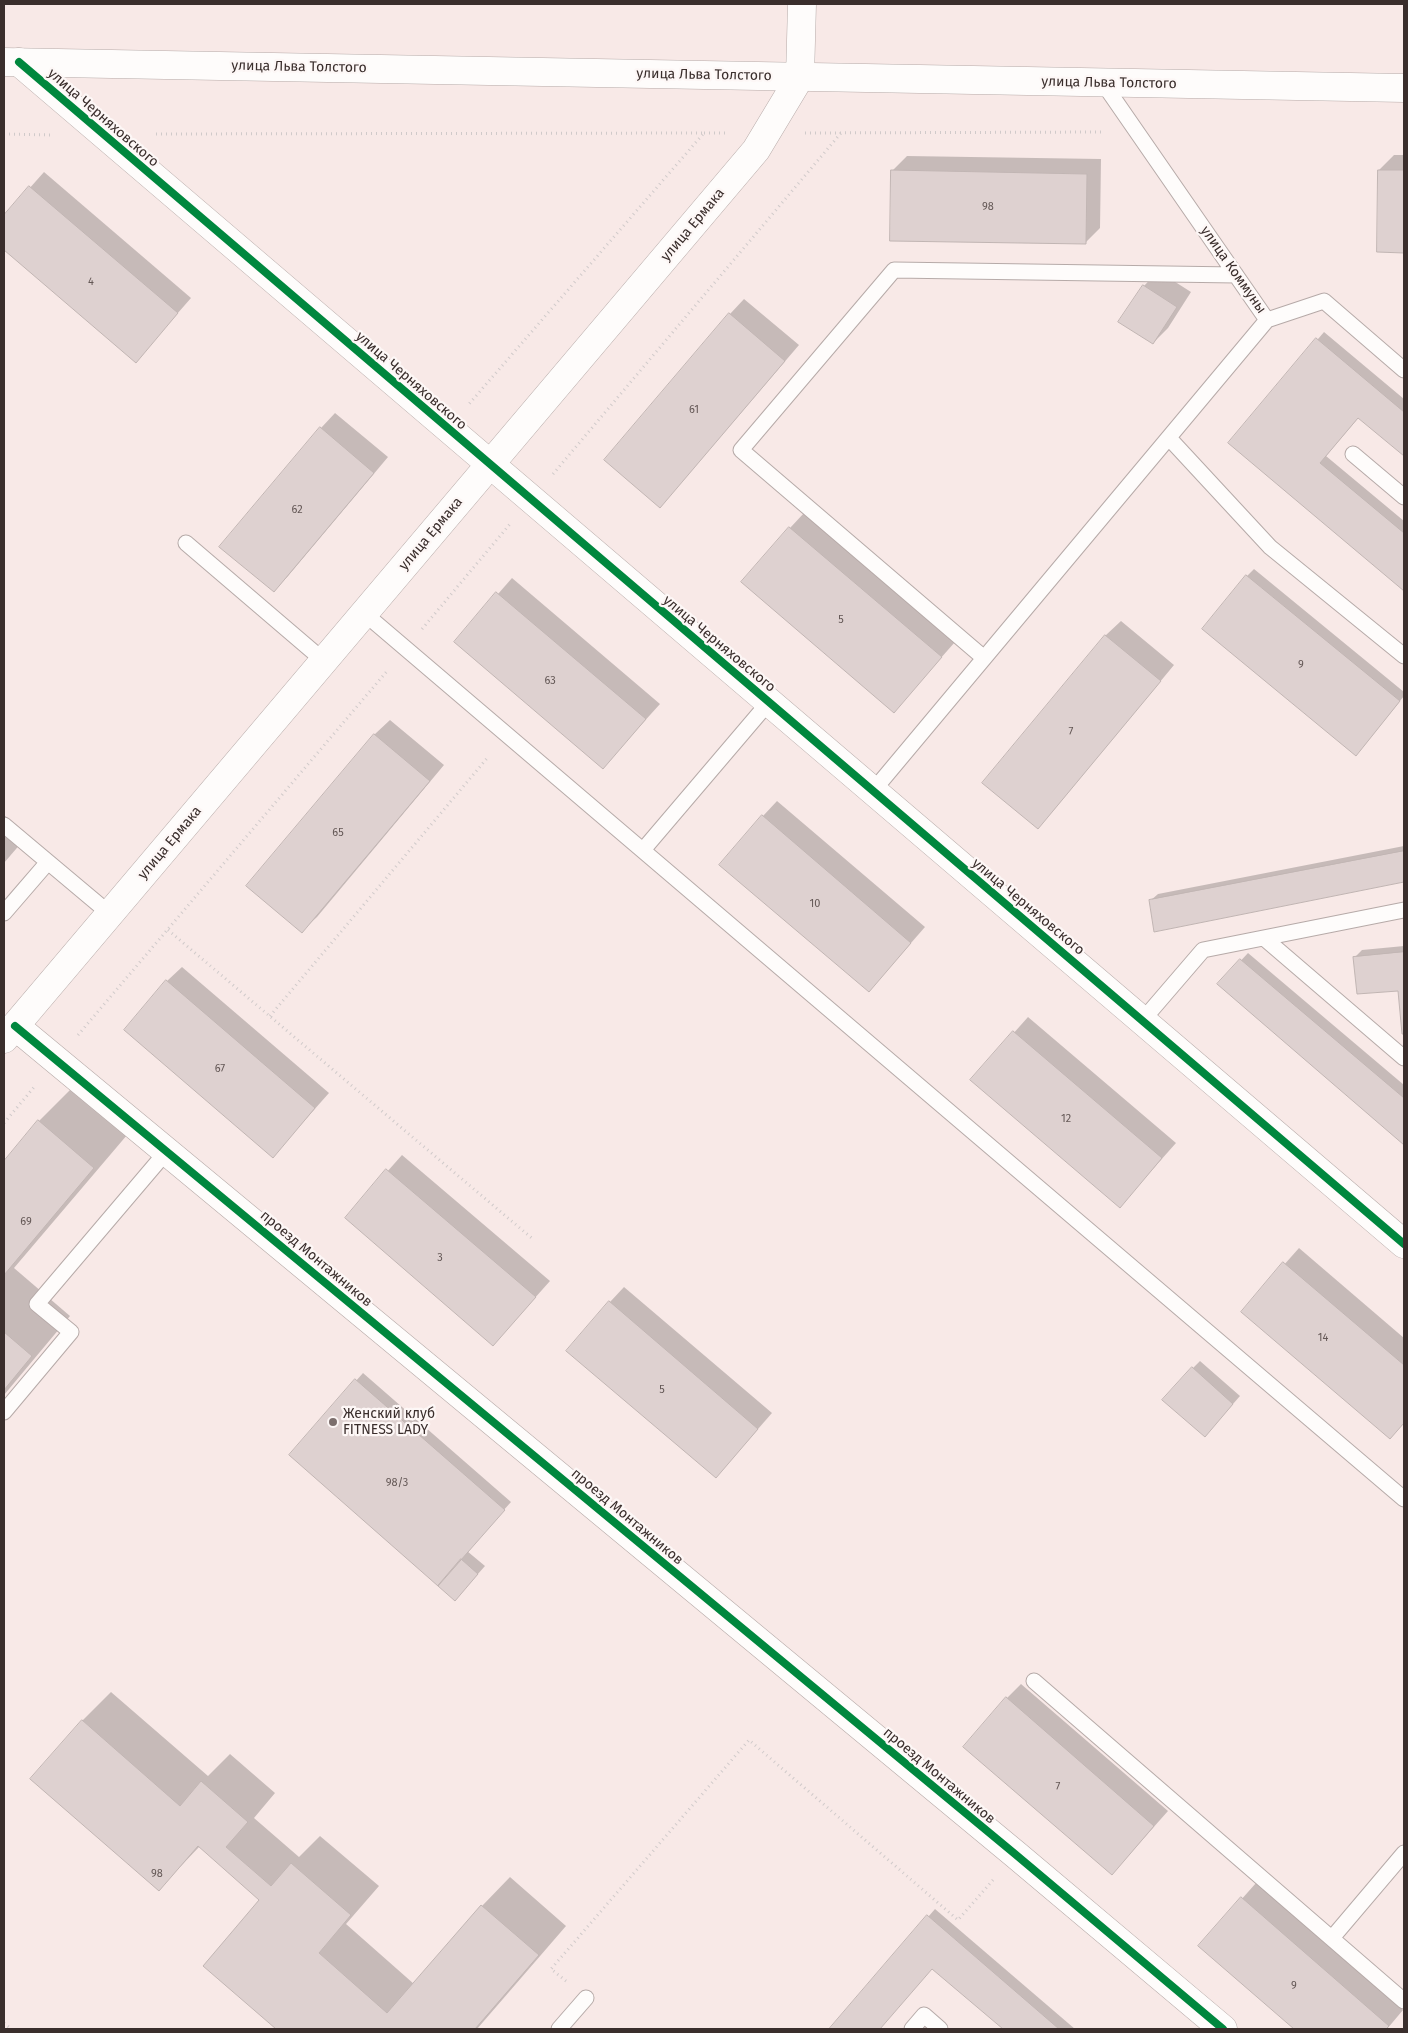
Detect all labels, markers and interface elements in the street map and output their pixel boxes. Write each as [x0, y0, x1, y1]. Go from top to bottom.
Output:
street label: улица Льва Толстого [231, 57, 367, 77]
street label: улица Черняховского [44, 65, 162, 171]
street label: улица Льва Толстого [636, 65, 772, 85]
street label: улица Льва Толстого [1041, 73, 1177, 93]
street label: улица Ермака [658, 185, 728, 265]
house number: 98 [982, 200, 994, 214]
street label: улица Коммуны [1197, 223, 1269, 317]
house number: 4 [88, 275, 94, 289]
street label: улица Черняховского [352, 328, 470, 434]
house number: 61 [689, 403, 699, 417]
street label: улица Ермака [396, 494, 466, 574]
house number: 62 [291, 503, 303, 517]
street label: улица Черняховского [659, 592, 779, 696]
house number: 5 [838, 613, 844, 627]
house number: 9 [1298, 658, 1304, 672]
house number: 63 [544, 674, 556, 688]
house number: 7 [1069, 725, 1073, 739]
street label: улица Ермака [135, 803, 205, 883]
house number: 65 [332, 826, 344, 840]
street label: улица Черняховского [968, 855, 1088, 959]
house number: 10 [810, 897, 820, 911]
house number: 67 [215, 1062, 225, 1076]
house number: 12 [1061, 1112, 1071, 1126]
street label: проезд Монтажников [257, 1207, 375, 1311]
house number: 69 [20, 1215, 32, 1229]
house number: 3 [437, 1251, 443, 1265]
house number: 14 [1318, 1331, 1328, 1345]
house number: 5 [659, 1383, 665, 1397]
place label: Женский клуб FITNESS LADY [343, 1406, 435, 1438]
marker: Женский клуб FITNESS LADY [327, 1416, 339, 1428]
street label: проезд Монтажников [568, 1465, 686, 1569]
house number: 98/3 [386, 1476, 408, 1490]
street label: проезд Монтажников [880, 1724, 998, 1828]
house number: 7 [1056, 1780, 1060, 1794]
house number: 98 [151, 1867, 163, 1881]
house number: 9 [1291, 1979, 1297, 1993]

